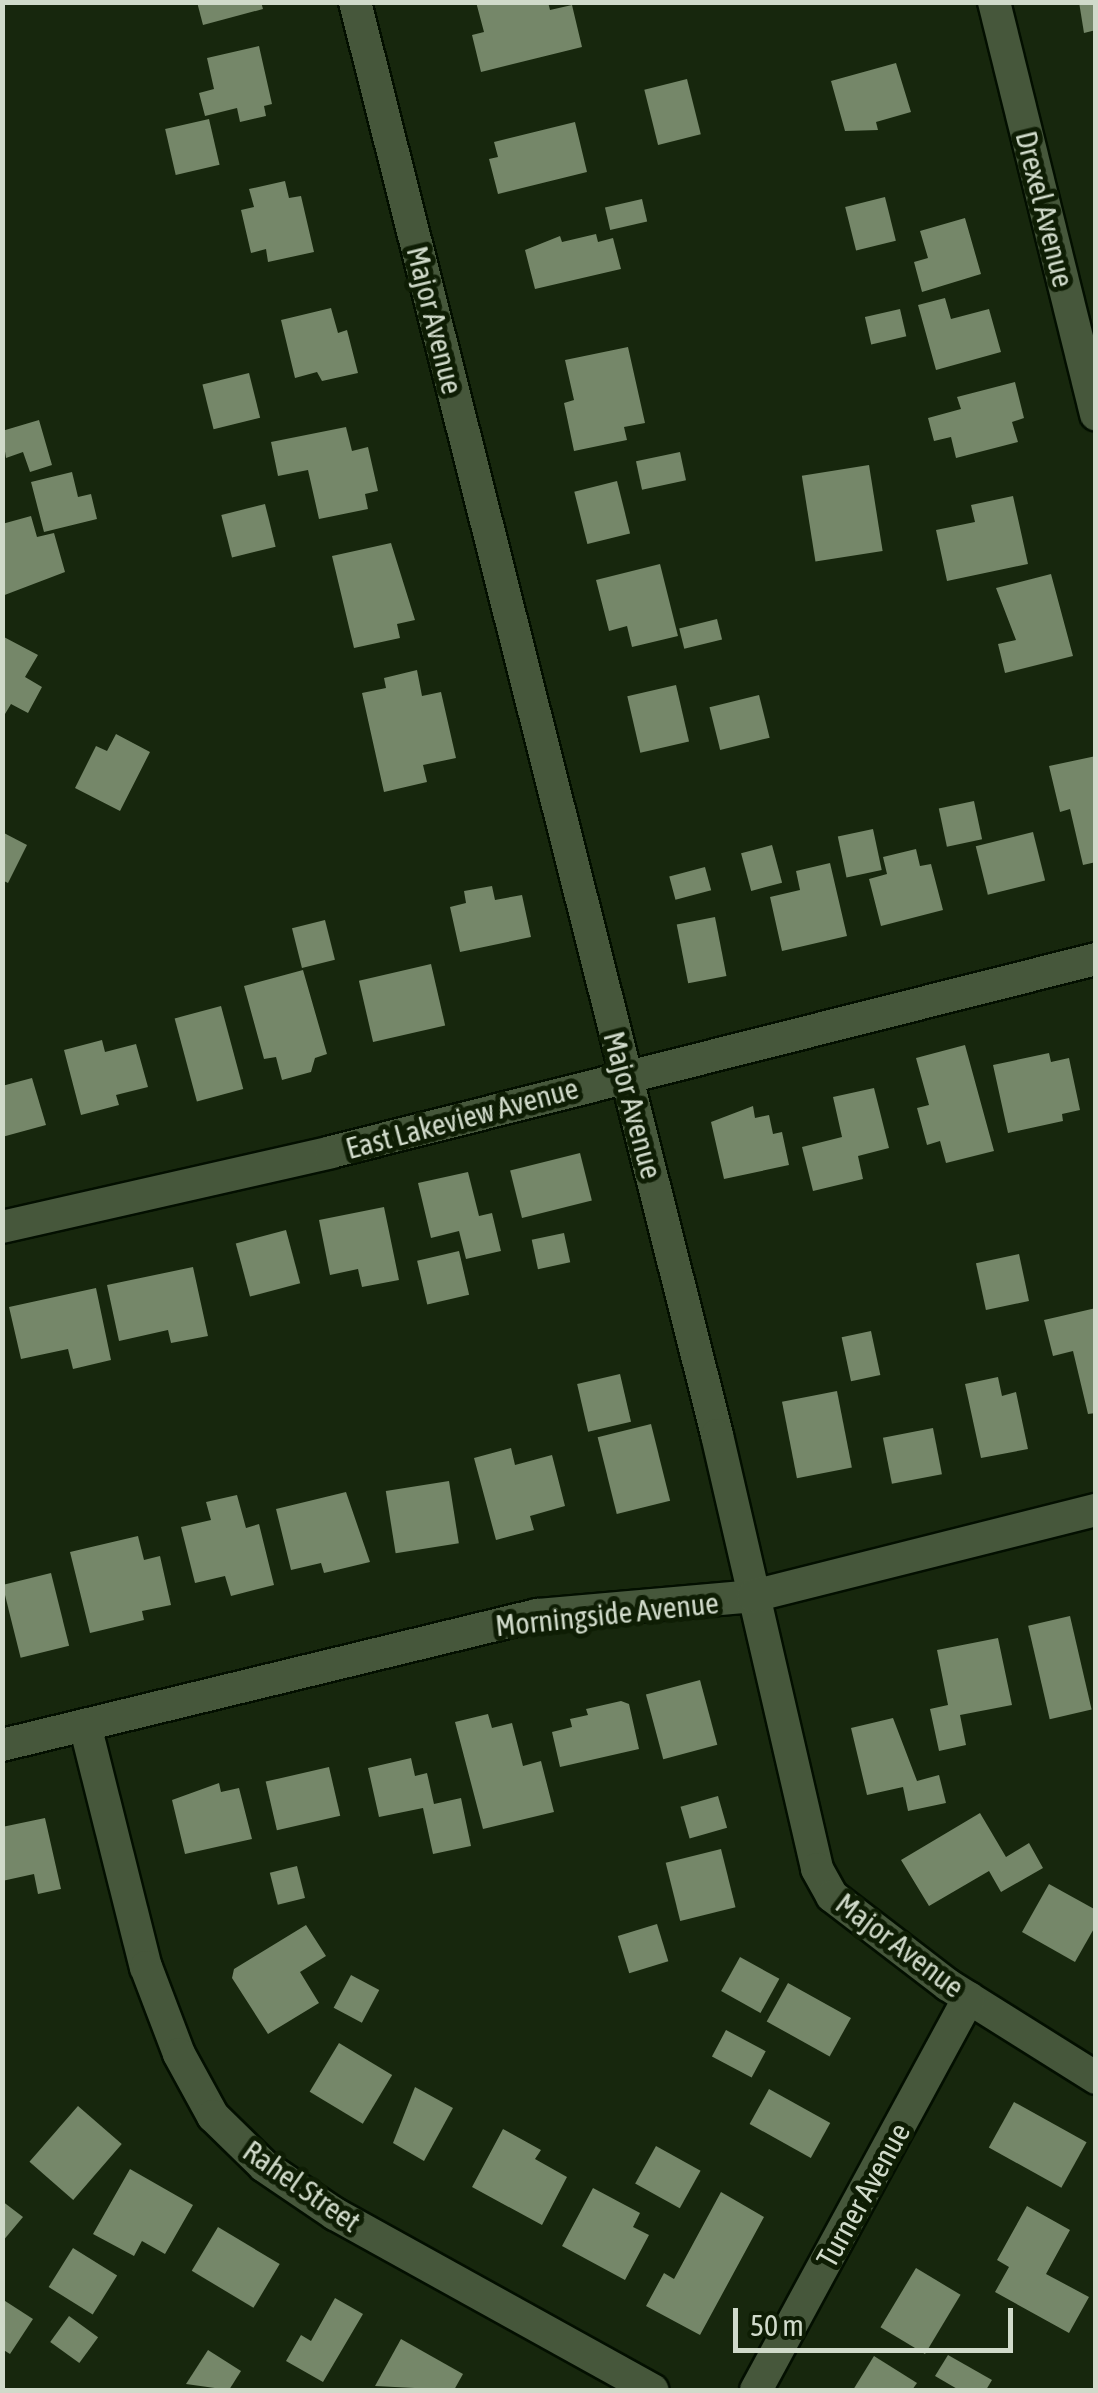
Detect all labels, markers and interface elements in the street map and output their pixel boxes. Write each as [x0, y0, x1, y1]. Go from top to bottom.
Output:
street label: Drexel Avenue [1008, 127, 1082, 291]
street label: Major Avenue [399, 242, 471, 398]
street label: Major Avenue [596, 1027, 670, 1183]
street label: East Lakeview Avenue [342, 1070, 582, 1166]
street label: Morningside Avenue [494, 1584, 720, 1644]
street label: Major Avenue [829, 1885, 971, 2005]
street label: Turner Avenue [809, 2117, 917, 2273]
street label: Rahel Street [236, 2133, 368, 2239]
scale bar [738, 2288, 1018, 2350]
text: 50 m [750, 2308, 804, 2342]

